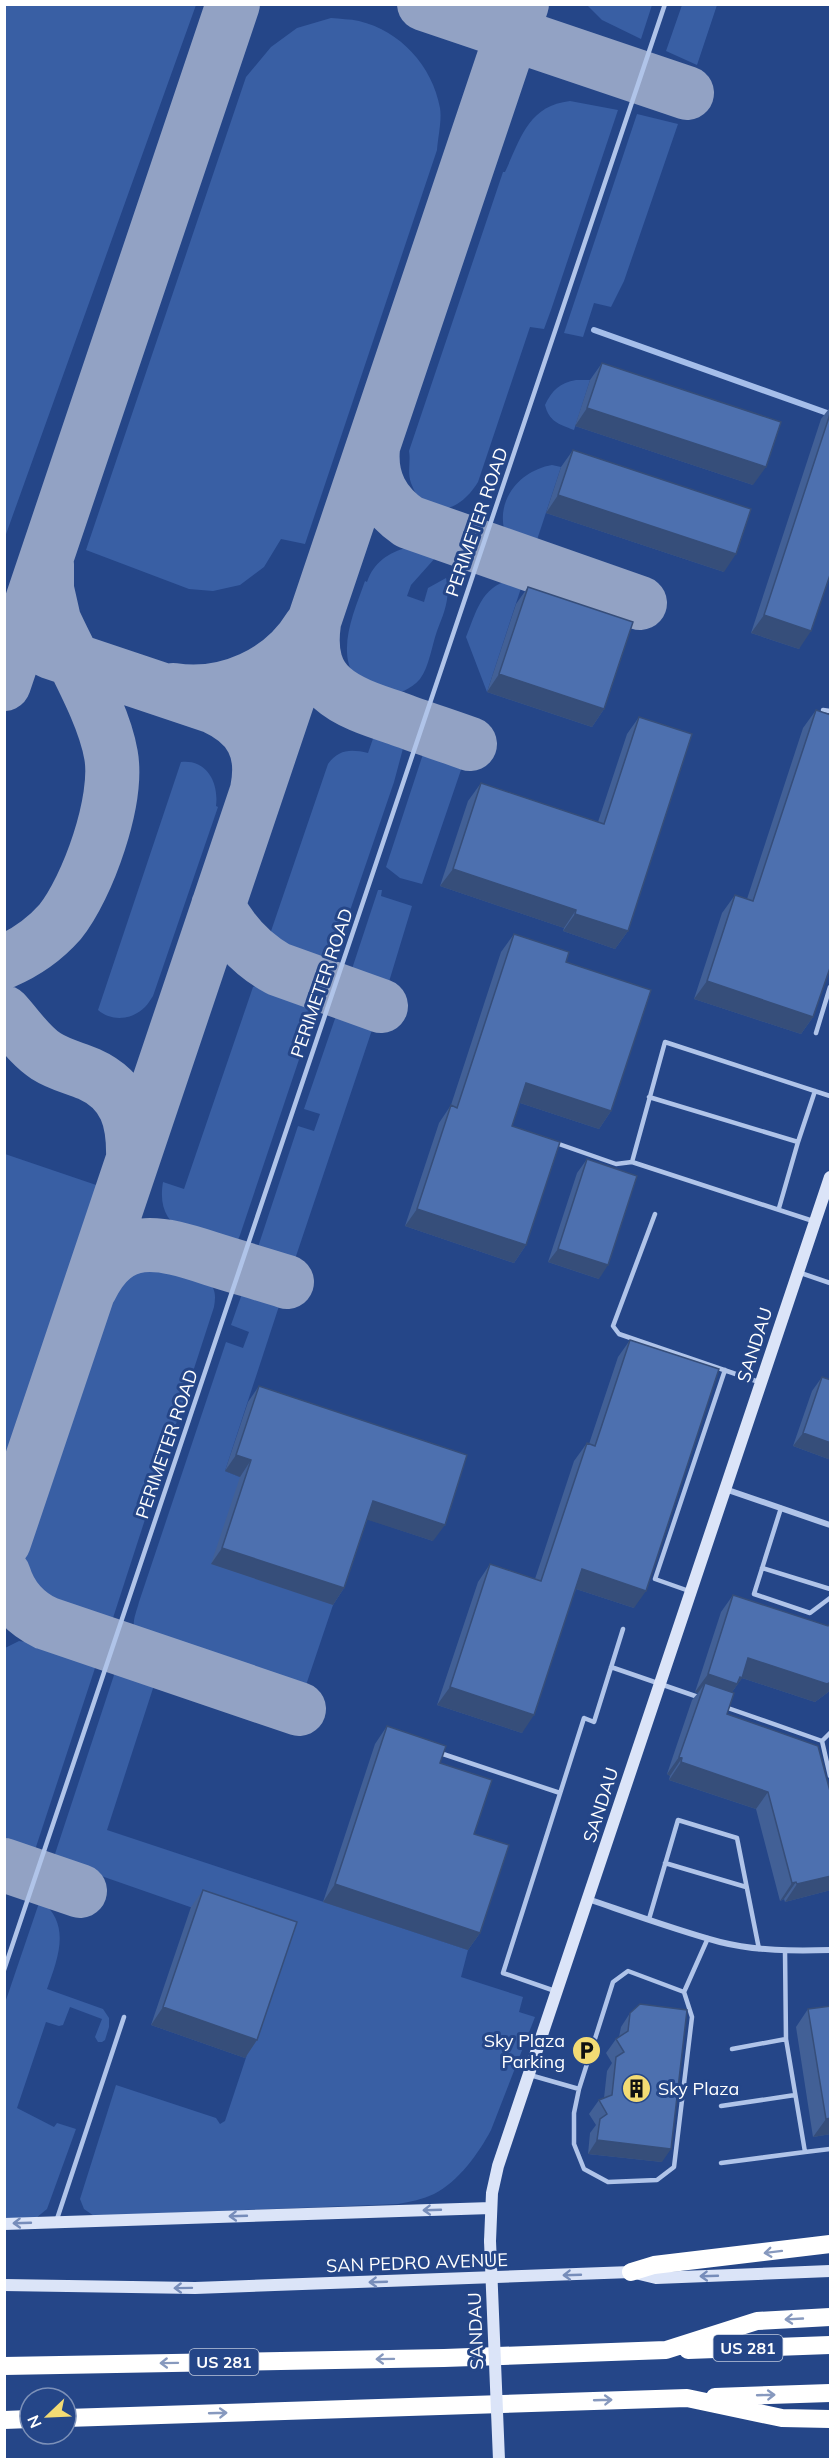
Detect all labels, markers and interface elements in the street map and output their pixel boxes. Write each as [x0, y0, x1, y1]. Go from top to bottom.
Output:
street label: PERIMETER ROAD [440, 444, 513, 600]
street label: PERIMETER ROAD [285, 905, 358, 1061]
street label: SANDAU [732, 1304, 777, 1385]
street label: PERIMETER ROAD [130, 1366, 203, 1522]
street label: SANDAU [578, 1764, 623, 1845]
place label: Sky Plaza Parking [484, 2029, 565, 2073]
parking icon: Sky Plaza Parking [570, 2035, 602, 2067]
building icon: Sky Plaza [621, 2073, 653, 2105]
place label: Sky Plaza [658, 2077, 739, 2100]
one-way arrow [423, 2204, 443, 2215]
one-way arrow [228, 2210, 248, 2222]
one-way arrow [12, 2217, 32, 2229]
one-way arrow [763, 2247, 783, 2258]
street label: SAN PEDRO AVENUE [326, 2248, 508, 2277]
one-way arrow [563, 2270, 583, 2281]
one-way arrow [700, 2270, 720, 2281]
one-way arrow [368, 2277, 388, 2288]
one-way arrow [173, 2282, 193, 2294]
street label: SANDAU [463, 2292, 488, 2370]
one-way arrow [784, 2314, 804, 2325]
road number: US 281 [714, 2335, 783, 2361]
road number: US 281 [190, 2349, 258, 2375]
one-way arrow [376, 2353, 396, 2364]
one-way arrow [160, 2357, 180, 2369]
north arrow [18, 2386, 78, 2446]
one-way arrow [756, 2390, 775, 2401]
one-way arrow [592, 2395, 612, 2406]
one-way arrow [207, 2407, 227, 2418]
text: N [23, 2412, 46, 2431]

